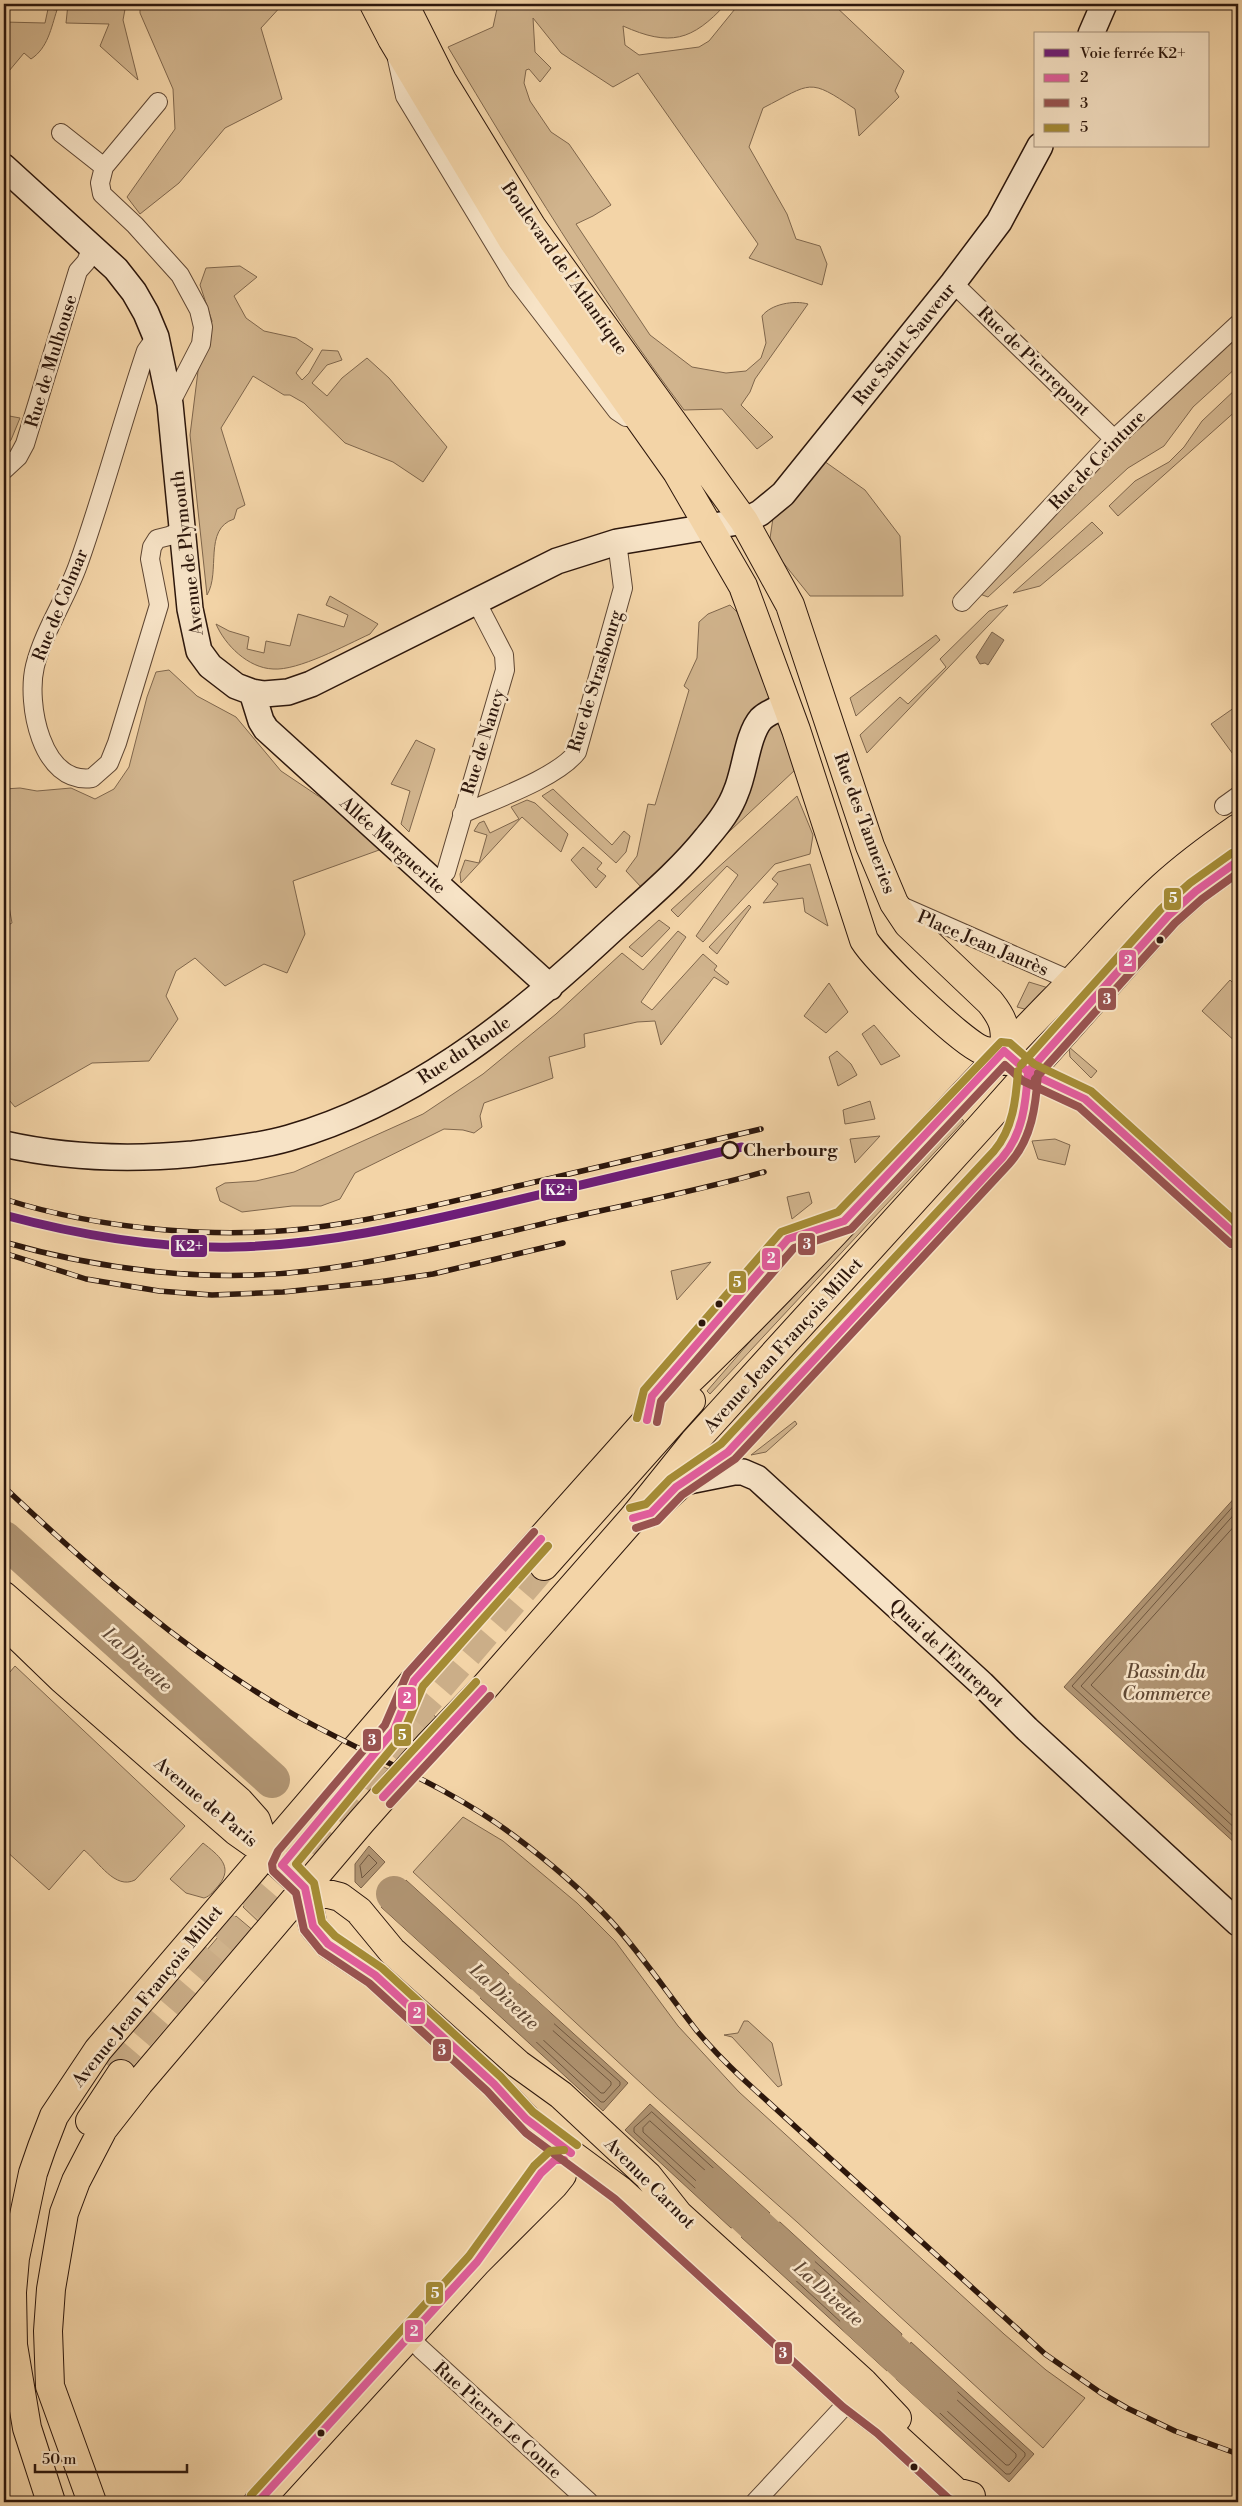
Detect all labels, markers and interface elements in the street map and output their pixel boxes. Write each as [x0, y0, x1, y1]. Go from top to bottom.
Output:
legend [1034, 32, 1210, 148]
text: Voie ferrée K2+ [1079, 44, 1186, 63]
text: 2 [1080, 68, 1089, 87]
text: 3 [1080, 94, 1088, 113]
text: 5 [1080, 118, 1088, 137]
street label: Boulevard de l'Atlantique [495, 176, 633, 359]
street label: Rue Saint-Sauveur [848, 278, 961, 410]
street label: Rue de Mulhouse [20, 292, 83, 431]
street label: Rue de Pierrepont [972, 302, 1095, 422]
street label: Rue de Ceinture [1044, 406, 1151, 515]
street label: Avenue de Plymouth [166, 469, 209, 638]
street label: Rue de Colmar [28, 546, 93, 665]
street label: Rue de Strasbourg [563, 607, 628, 755]
street label: Rue de Nancy [457, 686, 511, 798]
street label: Rue des Tanneries [828, 749, 901, 897]
street label: Allée Marguerite [334, 791, 451, 899]
line badge: 5 [1163, 887, 1182, 911]
text: 5 [1169, 890, 1178, 908]
street label: Place Jean Jaurès [914, 905, 1052, 982]
unlabelled marker [1155, 935, 1165, 945]
line badge: 2 [1118, 949, 1137, 973]
text: 2 [1124, 953, 1133, 971]
line badge: 3 [1097, 987, 1117, 1011]
text: 3 [1103, 991, 1111, 1009]
street label: Rue du Roule [414, 1011, 515, 1090]
place label: Cherbourg [743, 1139, 838, 1162]
marker: Cherbourg [721, 1141, 739, 1159]
line badge: K2+ [540, 1178, 578, 1202]
text: K2+ [545, 1182, 573, 1200]
line badge: 3 [797, 1232, 816, 1256]
line badge: K2+ [170, 1234, 208, 1258]
text: 3 [803, 1236, 811, 1254]
text: K2+ [175, 1238, 203, 1256]
line badge: 2 [761, 1247, 781, 1271]
text: 2 [767, 1250, 776, 1268]
street label: Avenue Jean François Millet [698, 1253, 868, 1438]
line badge: 5 [728, 1270, 747, 1294]
text: 5 [733, 1274, 742, 1292]
unlabelled marker [714, 1299, 724, 1309]
unlabelled marker [697, 1318, 707, 1328]
street label: Quai de l'Entrepot [885, 1594, 1009, 1713]
water label: La Divette [97, 1621, 177, 1698]
water label: Bassin du Commerce [1122, 1660, 1210, 1706]
line badge: 2 [397, 1686, 417, 1710]
text: 2 [403, 1690, 412, 1708]
line badge: 5 [393, 1723, 412, 1747]
text: 5 [398, 1727, 407, 1745]
line badge: 3 [362, 1728, 382, 1752]
text: 3 [368, 1732, 376, 1750]
street label: Avenue de Paris [148, 1752, 262, 1853]
street label: Avenue Jean François Millet [66, 1900, 228, 2093]
water label: La Divette [464, 1958, 544, 2035]
line badge: 2 [407, 2001, 426, 2025]
text: 2 [413, 2005, 422, 2023]
line badge: 3 [432, 2038, 452, 2062]
text: 3 [438, 2042, 446, 2060]
street label: Avenue Carnot [599, 2132, 701, 2234]
water label: La Divette [788, 2255, 868, 2332]
line badge: 5 [425, 2281, 444, 2305]
text: 5 [431, 2285, 440, 2303]
line badge: 2 [404, 2319, 424, 2343]
text: 2 [410, 2323, 419, 2341]
line badge: 3 [774, 2341, 793, 2365]
text: 3 [779, 2345, 787, 2363]
street label: Rue Pierre Le Conte [429, 2357, 567, 2484]
unlabelled marker [316, 2428, 326, 2438]
scale bar [35, 2441, 188, 2473]
text: 50 m [42, 2450, 76, 2469]
unlabelled marker [909, 2462, 919, 2472]

